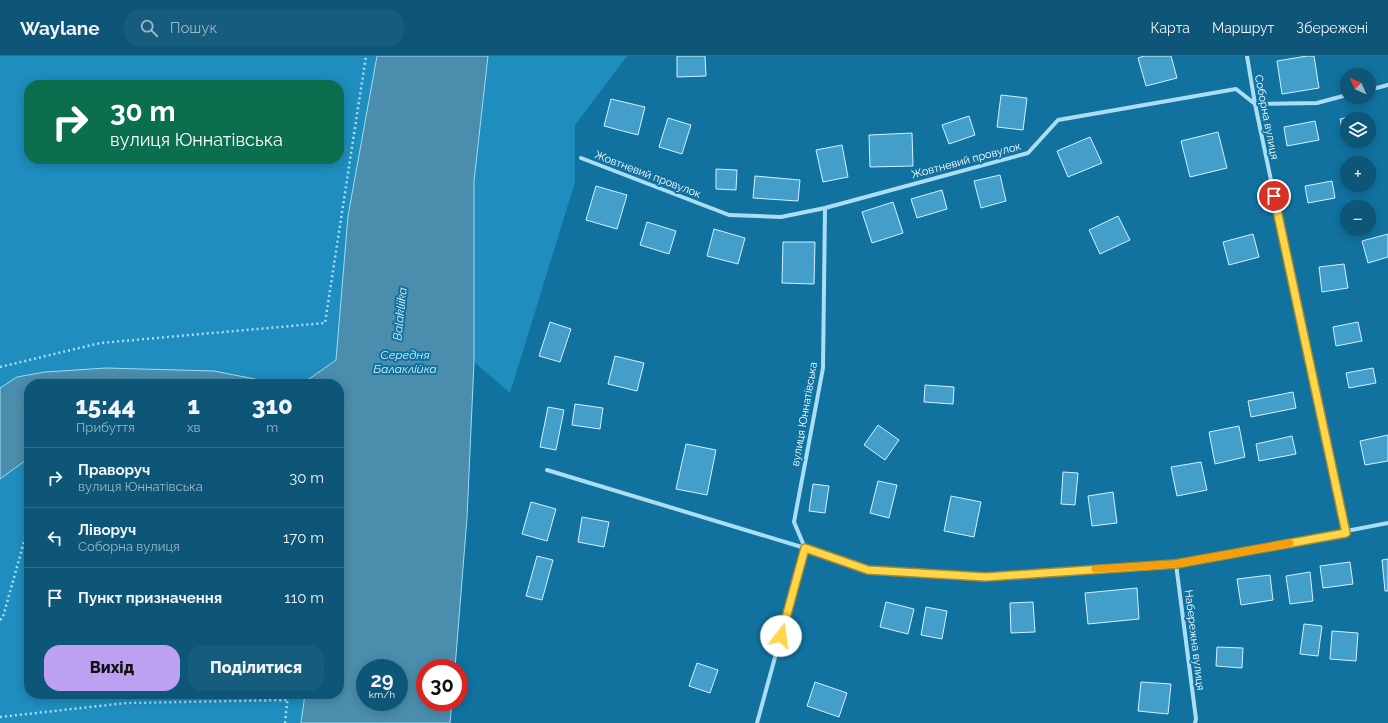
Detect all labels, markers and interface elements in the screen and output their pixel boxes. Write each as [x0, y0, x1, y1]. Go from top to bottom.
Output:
search box [124, 10, 404, 46]
text: Waylane [20, 17, 100, 39]
icon: search [138, 17, 160, 39]
text: Пошук [170, 19, 217, 37]
text: Карта [1151, 20, 1190, 36]
text: Маршрут [1212, 20, 1274, 36]
text: Збережені [1296, 20, 1368, 36]
north arrow [1340, 68, 1376, 104]
map controls [1340, 68, 1376, 236]
street label: Соборна вулиця [1252, 74, 1281, 161]
text: 30 m [110, 95, 176, 128]
icon: right [44, 96, 96, 148]
button: layers [1340, 112, 1376, 148]
text: вулиця Юннатівська [110, 129, 283, 150]
street label: Жовтневий провулок [910, 140, 1023, 181]
street label: Жовтневий провулок [593, 148, 703, 201]
button: + [1340, 156, 1376, 192]
pin [1257, 179, 1291, 213]
icon: arrive [1263, 185, 1285, 207]
button: − [1340, 200, 1376, 236]
water label: Balakliika [390, 287, 410, 341]
water label: Середня Балаклійка [373, 348, 437, 376]
street label: вулиця Юннатівська [789, 361, 820, 467]
text: 15:44 [75, 391, 136, 420]
text: 1 [187, 391, 200, 420]
text: 310 [252, 391, 293, 420]
text: Прибуття [76, 420, 135, 435]
text: хв [187, 420, 200, 435]
text: m [266, 420, 278, 435]
text: Праворуч [78, 461, 150, 479]
icon: right [44, 467, 66, 489]
text: 30 m [289, 469, 324, 487]
text: вулиця Юннатівська [78, 479, 203, 494]
text: Ліворуч [78, 521, 136, 539]
icon: left [44, 527, 66, 549]
text: 170 m [283, 529, 324, 547]
text: Соборна вулиця [78, 539, 180, 554]
icon: arrive [44, 587, 66, 609]
text: Пункт призначення [78, 589, 222, 607]
text: 110 m [284, 589, 324, 607]
street label: Набережна вулиця [1182, 589, 1207, 691]
position arrow [760, 615, 802, 657]
button: Вихід [44, 645, 180, 691]
button: Поділитися [188, 645, 324, 691]
speed limit sign: 30 [416, 659, 468, 711]
text: 29 [370, 668, 394, 692]
text: km/h [369, 689, 395, 700]

